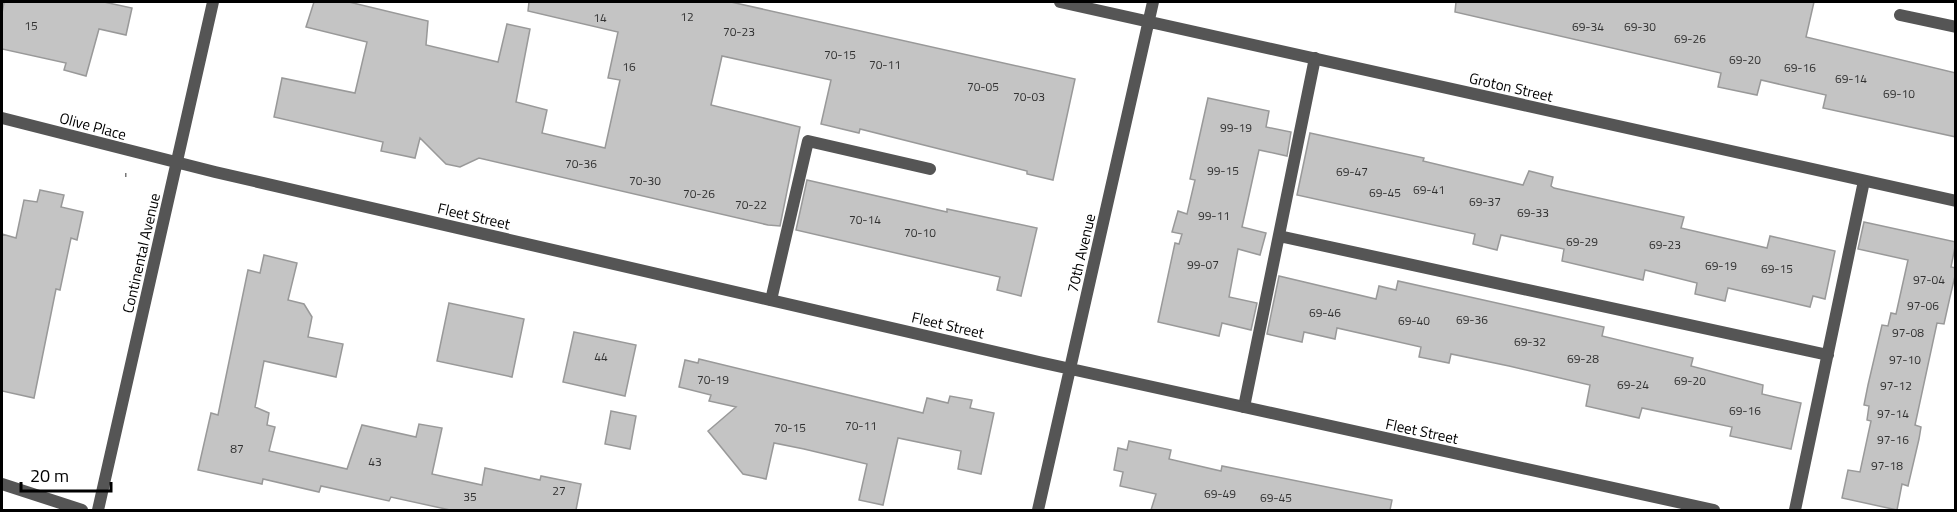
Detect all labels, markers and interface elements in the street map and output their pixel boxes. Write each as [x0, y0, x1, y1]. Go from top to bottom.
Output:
house number: 12 [680, 7, 694, 26]
house number: 14 [593, 8, 607, 27]
house number: 15 [24, 16, 38, 35]
house number: 69-34 [1572, 17, 1604, 36]
house number: 69-30 [1624, 17, 1656, 36]
house number: 70-23 [723, 22, 755, 41]
house number: 69-26 [1674, 29, 1706, 48]
house number: 70-15 [824, 45, 856, 64]
house number: 69-20 [1729, 50, 1761, 69]
house number: 70-11 [869, 55, 901, 74]
house number: 16 [622, 57, 636, 76]
house number: 69-16 [1784, 58, 1816, 77]
street label: Groton Street [1467, 66, 1556, 108]
house number: 69-14 [1835, 69, 1867, 88]
house number: 70-05 [967, 77, 999, 96]
house number: 69-10 [1883, 84, 1915, 103]
house number: 70-03 [1013, 87, 1045, 106]
street label: Olive Place [57, 106, 129, 146]
house number: 99-19 [1220, 118, 1252, 137]
house number: 70-36 [565, 154, 597, 173]
house number: 99-15 [1207, 161, 1239, 180]
house number: 69-47 [1336, 162, 1368, 181]
house number: 70-30 [629, 171, 661, 190]
house number: 69-41 [1413, 180, 1445, 199]
house number: 69-45 [1369, 183, 1401, 202]
house number: 70-26 [683, 184, 715, 203]
street label: Continental Avenue [116, 191, 166, 315]
house number: 69-37 [1469, 192, 1501, 211]
house number: 70-22 [735, 195, 767, 214]
street label: Fleet Street [436, 197, 513, 236]
house number: 69-33 [1517, 203, 1549, 222]
house number: 99-11 [1198, 206, 1230, 225]
house number: 70-14 [849, 210, 881, 229]
street label: 70th Avenue [1061, 211, 1101, 295]
house number: 70-10 [904, 223, 936, 242]
house number: 69-29 [1566, 232, 1598, 251]
house number: 69-23 [1649, 235, 1681, 254]
house number: 99-07 [1187, 255, 1219, 274]
house number: 69-19 [1705, 256, 1737, 275]
house number: 69-15 [1761, 259, 1793, 278]
house number: 97-04 [1913, 270, 1945, 289]
house number: 97-06 [1907, 296, 1939, 315]
house number: 69-46 [1309, 303, 1341, 322]
street label: Fleet Street [910, 306, 987, 345]
house number: 69-36 [1456, 310, 1488, 329]
house number: 69-40 [1398, 311, 1430, 330]
house number: 97-08 [1892, 323, 1924, 342]
house number: 69-32 [1514, 332, 1546, 351]
house number: 44 [594, 347, 608, 366]
house number: 69-28 [1567, 349, 1599, 368]
house number: 97-10 [1889, 350, 1921, 369]
house number: 70-19 [697, 370, 729, 389]
house number: 69-20 [1674, 371, 1706, 390]
house number: 69-24 [1617, 375, 1649, 394]
house number: 97-12 [1880, 376, 1912, 395]
house number: 69-16 [1729, 401, 1761, 420]
house number: 97-14 [1877, 404, 1909, 423]
street label: Fleet Street [1384, 412, 1461, 450]
house number: 70-11 [845, 416, 877, 435]
house number: 70-15 [774, 418, 806, 437]
house number: 97-16 [1877, 430, 1909, 449]
house number: 87 [230, 439, 244, 458]
house number: 43 [368, 452, 382, 471]
scale bar [21, 455, 111, 493]
house number: 97-18 [1871, 456, 1903, 475]
text: 20 m [30, 462, 69, 489]
house number: 27 [552, 481, 566, 500]
house number: 69-49 [1204, 484, 1236, 503]
house number: 35 [463, 487, 477, 506]
house number: 69-45 [1260, 488, 1292, 507]

